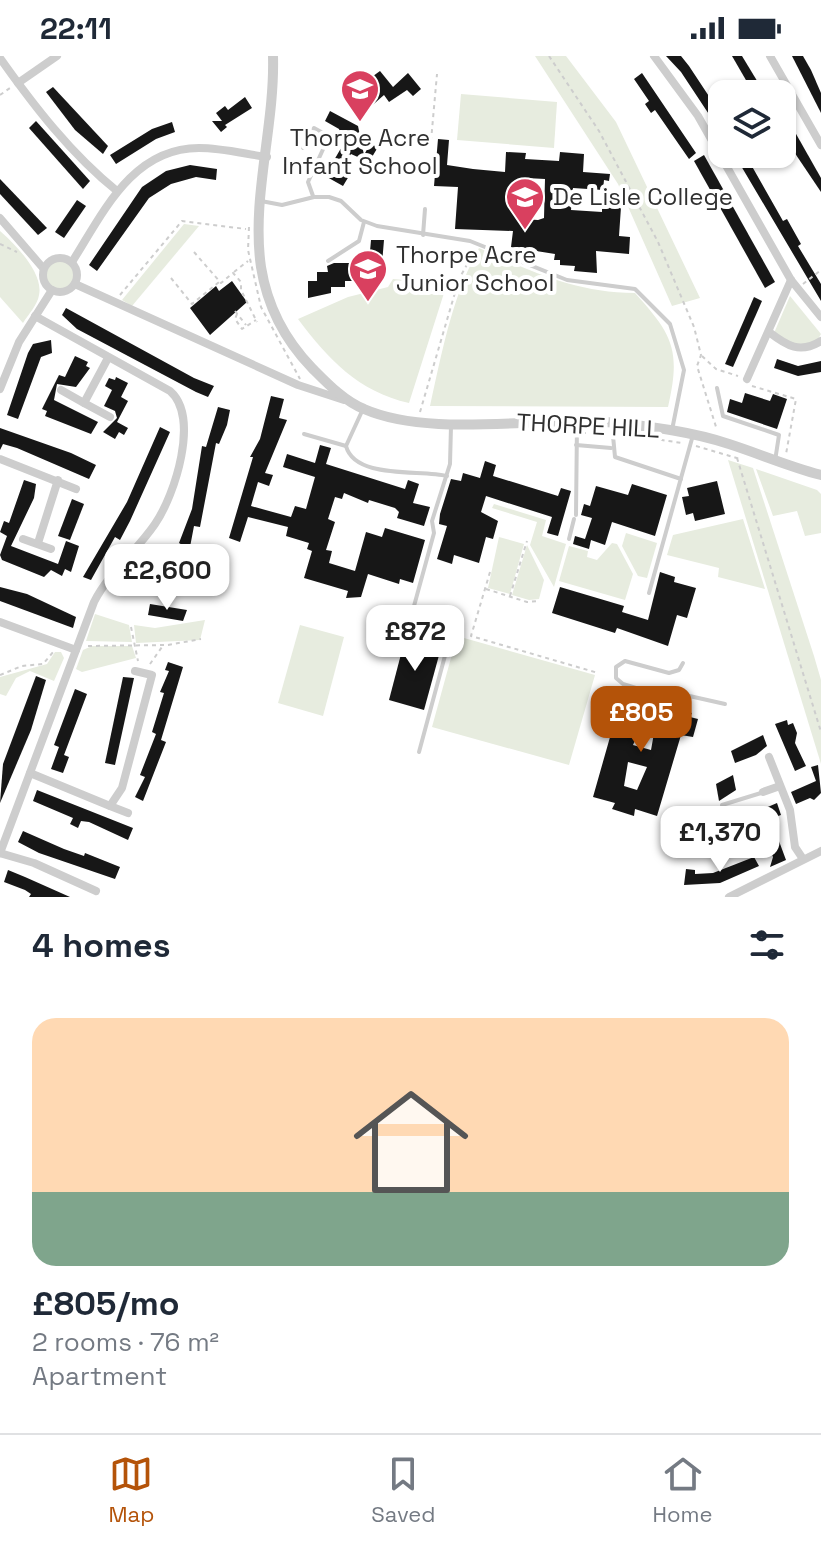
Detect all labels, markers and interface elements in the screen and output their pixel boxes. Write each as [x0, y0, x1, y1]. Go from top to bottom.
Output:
text: 22:11 [40, 9, 112, 48]
school or university icon: Thorpe Acre Infant School [339, 68, 381, 123]
map controls [708, 80, 796, 168]
button: layers [708, 80, 796, 168]
place label: Thorpe Acre Infant School [282, 122, 438, 181]
school or university icon: De Lisle College [504, 176, 546, 231]
place label: De Lisle College [553, 181, 733, 212]
place label: Thorpe Acre Junior School [396, 239, 554, 298]
school or university icon: Thorpe Acre Junior School [347, 248, 389, 303]
street label: THORPE HILL [516, 406, 660, 445]
pin: £2,600 [102, 544, 232, 612]
text: £2,600 [122, 553, 212, 587]
pin: £872 [368, 605, 462, 673]
text: £872 [384, 614, 446, 648]
pin: £805 [594, 686, 688, 754]
text: £805 [609, 695, 673, 729]
pin: £1,370 [655, 806, 785, 874]
text: £1,370 [679, 815, 761, 849]
icon: filters [745, 923, 789, 967]
text: 4 homes [32, 924, 170, 967]
icon: home [339, 1070, 483, 1214]
text: £805/mo [32, 1282, 180, 1325]
text: 2 rooms · 76 m² [32, 1325, 219, 1359]
text: Apartment [32, 1359, 167, 1393]
tab: Map [109, 1452, 154, 1528]
tab: Saved [371, 1452, 436, 1528]
tab: Home [653, 1452, 713, 1528]

